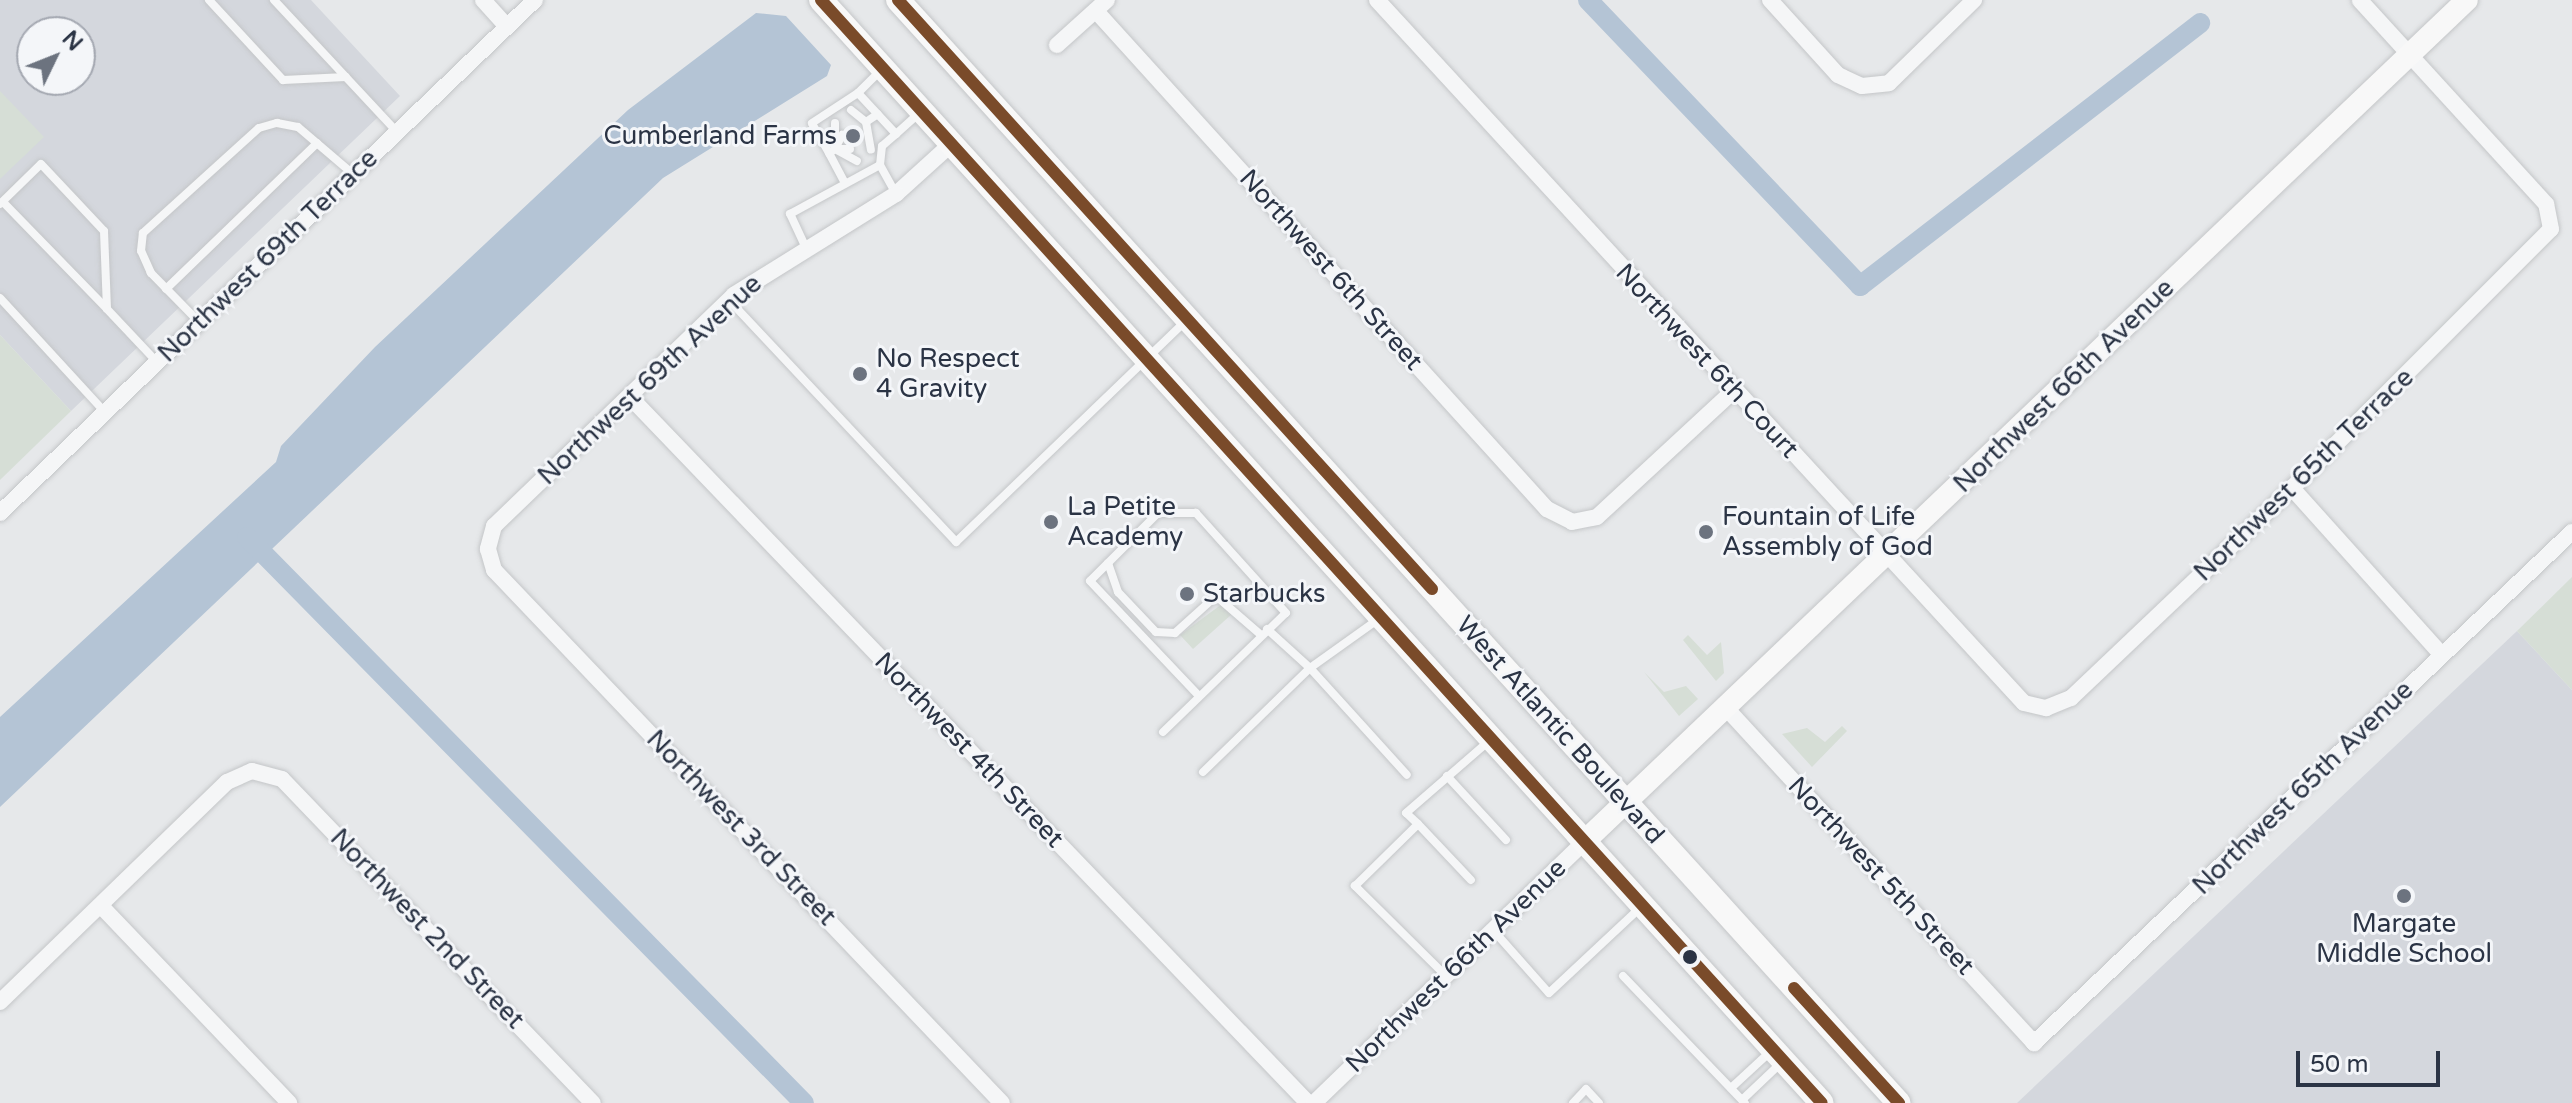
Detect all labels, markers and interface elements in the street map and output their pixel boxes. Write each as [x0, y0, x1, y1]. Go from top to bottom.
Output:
north arrow [16, 16, 96, 96]
text: N [57, 26, 88, 56]
place label: Cumberland Farms [604, 120, 837, 152]
marker: Cumberland Farms [844, 127, 862, 145]
street label: Northwest 69th Terrace [152, 143, 384, 369]
street label: Northwest 6th Street [1233, 163, 1429, 377]
street label: Northwest 6th Court [1609, 257, 1805, 465]
street label: Northwest 69th Avenue [532, 268, 768, 492]
street label: Northwest 66th Avenue [1947, 273, 2181, 499]
place label: No Respect 4 Gravity [876, 343, 1020, 404]
street label: Northwest 65th Terrace [2188, 362, 2420, 588]
marker: No Respect 4 Gravity [851, 365, 869, 383]
place label: La Petite Academy [1067, 491, 1183, 552]
place label: Fountain of Life Assembly of God [1722, 501, 1933, 562]
marker: La Petite Academy [1042, 513, 1060, 531]
marker: Fountain of Life Assembly of God [1697, 523, 1715, 541]
place label: Starbucks [1203, 578, 1326, 610]
marker: Starbucks [1178, 585, 1196, 603]
street label: West Atlantic Boulevard [1449, 610, 1671, 850]
street label: Northwest 4th Street [868, 646, 1070, 854]
street label: Northwest 65th Avenue [2186, 675, 2420, 901]
street label: Northwest 3rd Street [640, 724, 842, 932]
street label: Northwest 5th Street [1781, 771, 1981, 981]
street label: Northwest 2nd Street [324, 823, 530, 1035]
street label: Northwest 66th Avenue [1339, 853, 1573, 1079]
marker: Margate Middle School [2395, 887, 2413, 905]
place label: Margate Middle School [2316, 908, 2492, 970]
unlabelled marker [1682, 949, 1698, 965]
scale bar [2300, 1035, 2444, 1085]
text: 50 m [2310, 1050, 2368, 1079]

